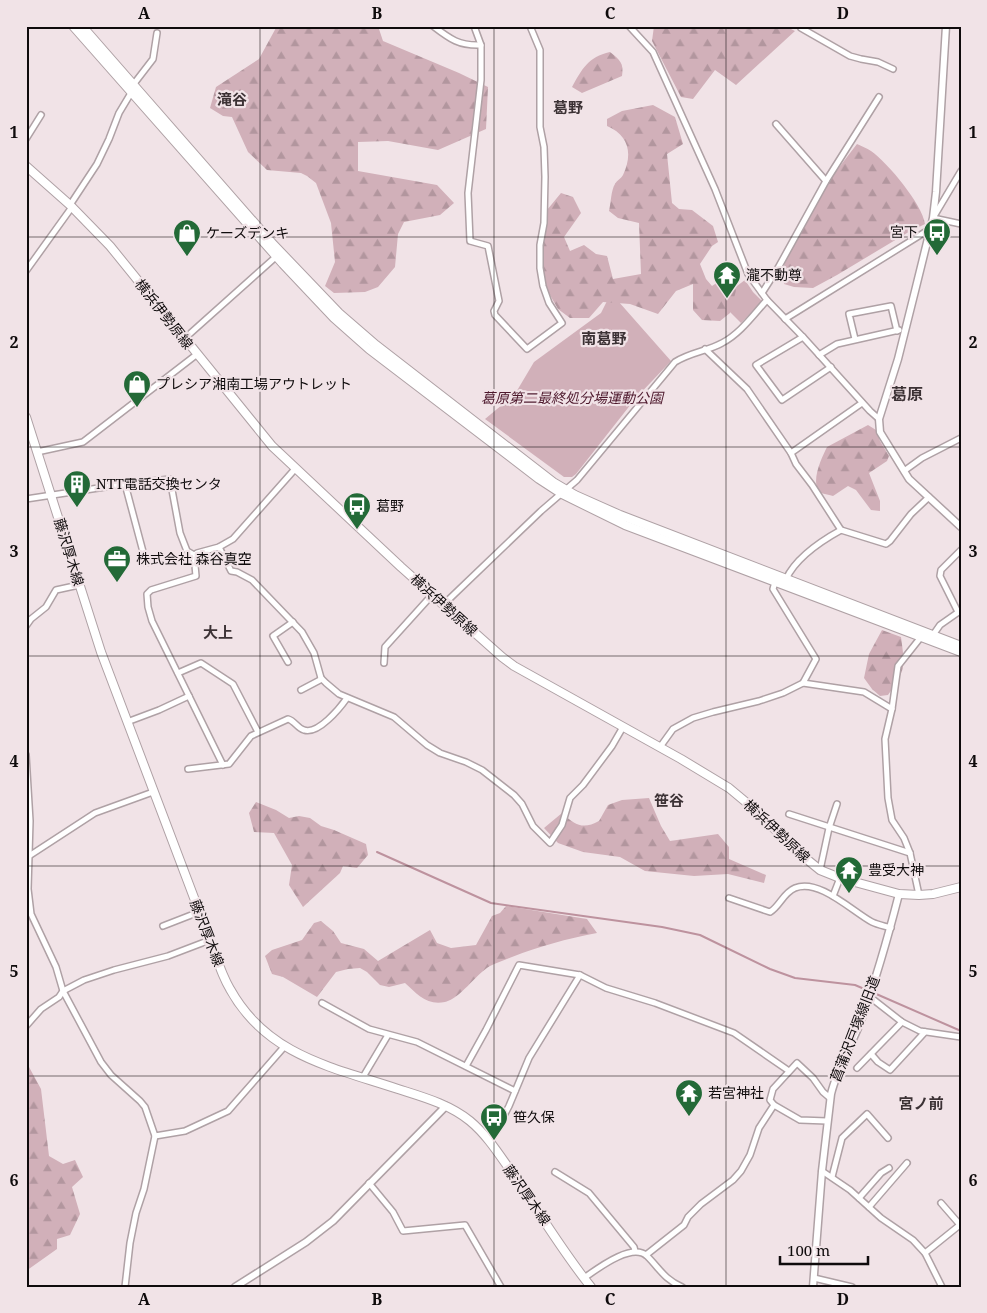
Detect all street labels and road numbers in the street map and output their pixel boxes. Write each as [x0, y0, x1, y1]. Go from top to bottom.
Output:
street label: 横浜伊勢原線 [131, 275, 198, 353]
street label: 藤沢厚木線 [50, 516, 89, 588]
street label: 横浜伊勢原線 [407, 569, 482, 640]
street label: 横浜伊勢原線 [740, 795, 815, 866]
street label: 藤沢厚木線 [186, 897, 229, 969]
street label: 菖蒲沢戸塚線旧道 [826, 973, 883, 1085]
street label: 藤沢厚木線 [500, 1161, 555, 1229]

